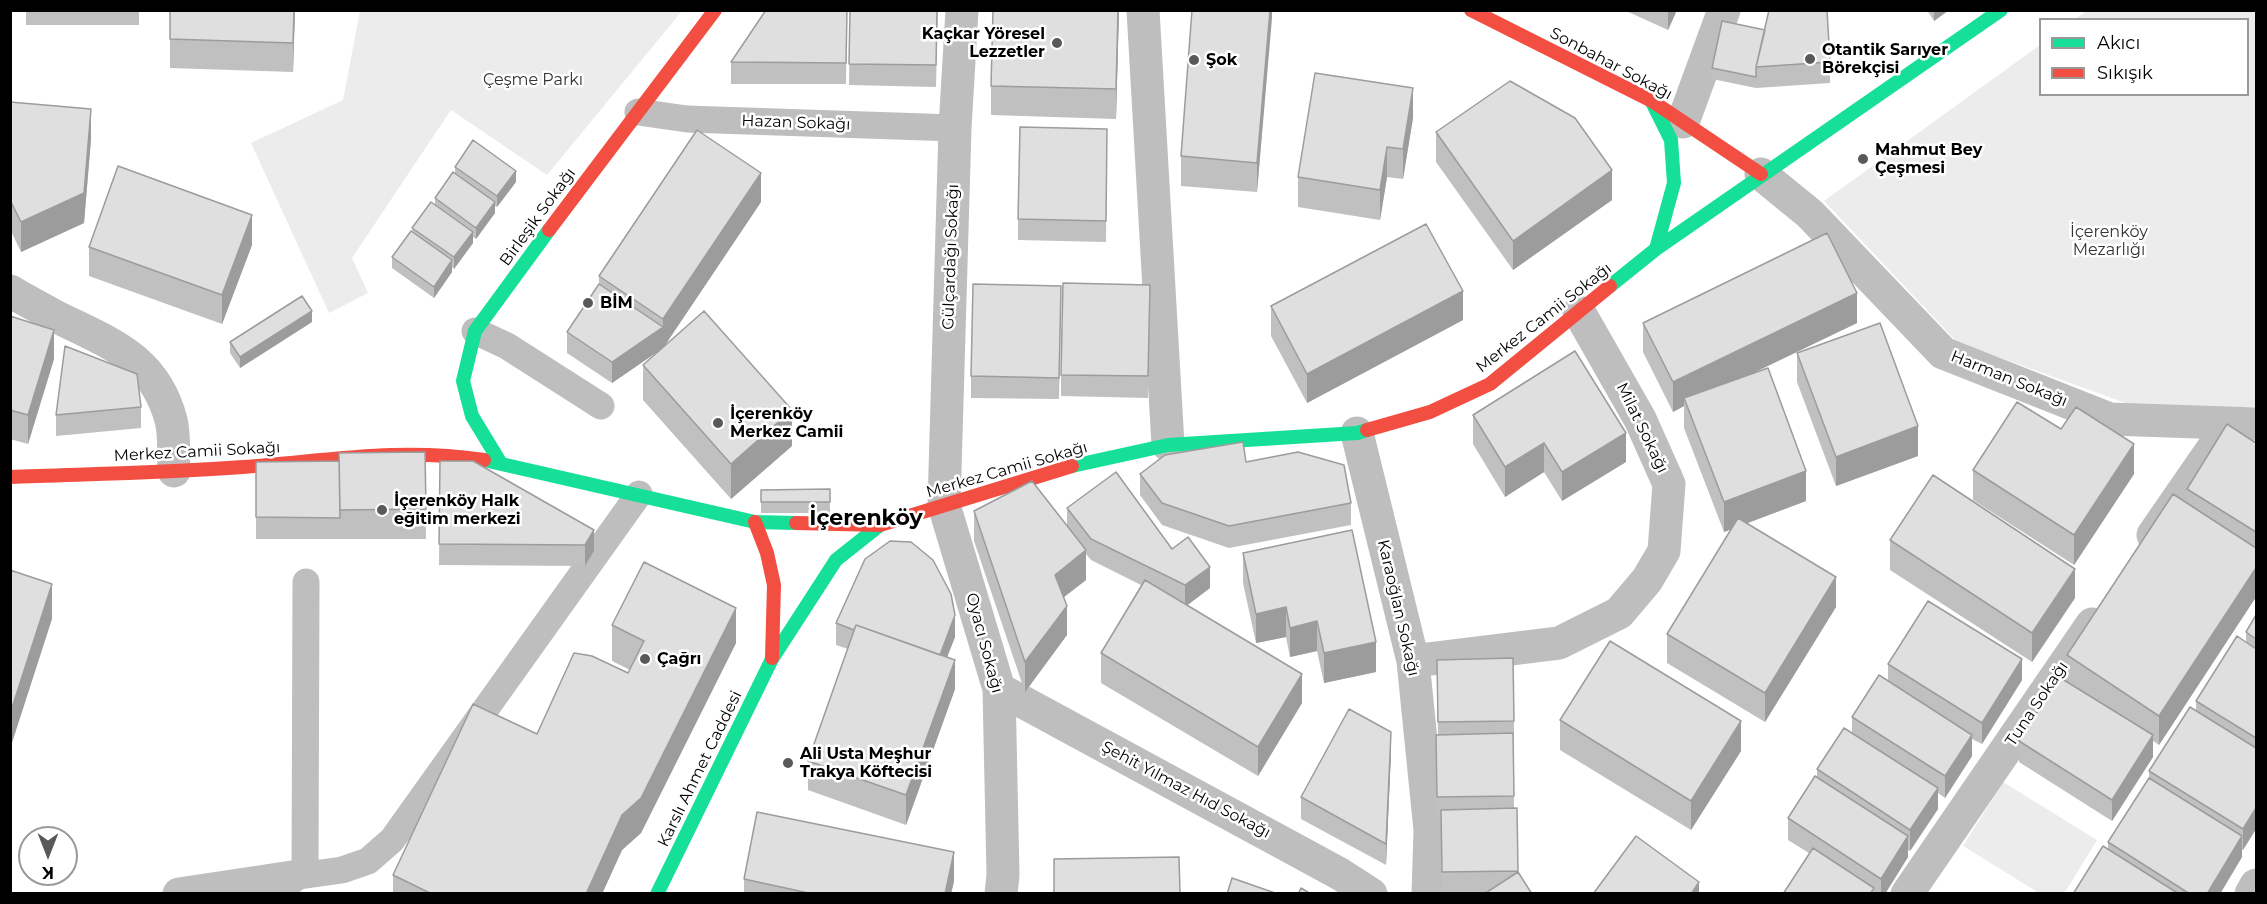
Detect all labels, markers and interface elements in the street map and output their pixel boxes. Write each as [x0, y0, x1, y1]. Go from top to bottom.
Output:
legend [2039, 18, 2249, 96]
place label: Kaçkar Yöresel Lezzetler [922, 24, 1045, 62]
street label: Sonbahar Sokağı [1547, 24, 1675, 104]
text: Akıcı [2097, 32, 2140, 54]
marker: Kaçkar Yöresel Lezzetler [1050, 36, 1064, 50]
place label: Otantik Sarıyer Börekçisi [1822, 40, 1948, 78]
place label: Şok [1206, 50, 1237, 70]
marker: Otantik Sarıyer Börekçisi [1803, 52, 1817, 66]
marker: Şok [1187, 53, 1201, 67]
text: Sıkışık [2097, 62, 2153, 84]
park label: Çeşme Parkı [483, 70, 583, 90]
street label: Hazan Sokağı [741, 112, 851, 134]
place label: Mahmut Bey Çeşmesi [1875, 140, 1982, 178]
marker: Mahmut Bey Çeşmesi [1856, 152, 1870, 166]
street label: Birleşik Sokağı [496, 164, 580, 270]
street label: Gülçardağı Sokağı [939, 184, 963, 330]
park label: İçerenköy Mezarlığı [2070, 222, 2148, 260]
street label: Merkez Camii Sokağı [1472, 259, 1616, 377]
place label: BİM [600, 293, 633, 313]
marker: BİM [581, 296, 595, 310]
street label: Harman Sokağı [1948, 347, 2070, 411]
street label: Milat Sokağı [1612, 380, 1672, 476]
place label: İçerenköy Merkez Camii [730, 404, 843, 442]
marker: İçerenköy Merkez Camii [711, 416, 725, 430]
street label: Merkez Camii Sokağı [113, 438, 281, 466]
street label: Merkez Camii Sokağı [924, 438, 1090, 502]
place label: İçerenköy Halk eğitim merkezi [394, 491, 521, 529]
marker: İçerenköy Halk eğitim merkezi [375, 503, 389, 517]
district label: İçerenköy [809, 506, 923, 532]
street label: Karaoğlan Sokağı [1373, 538, 1423, 678]
street label: Oyacı Sokağı [961, 591, 1007, 695]
place label: Çağrı [657, 649, 701, 669]
marker: Çağrı [638, 652, 652, 666]
street label: Tuna Sokağı [2002, 658, 2072, 750]
street label: Karslı Ahmet Caddesi [654, 688, 746, 850]
street label: Şehit Yılmaz Hıd Sokağı [1098, 737, 1274, 843]
place label: Ali Usta Meşhur Trakya Köftecisi [800, 744, 932, 782]
marker: Ali Usta Meşhur Trakya Köftecisi [781, 756, 795, 770]
north arrow [18, 826, 78, 886]
text: K [42, 863, 54, 882]

